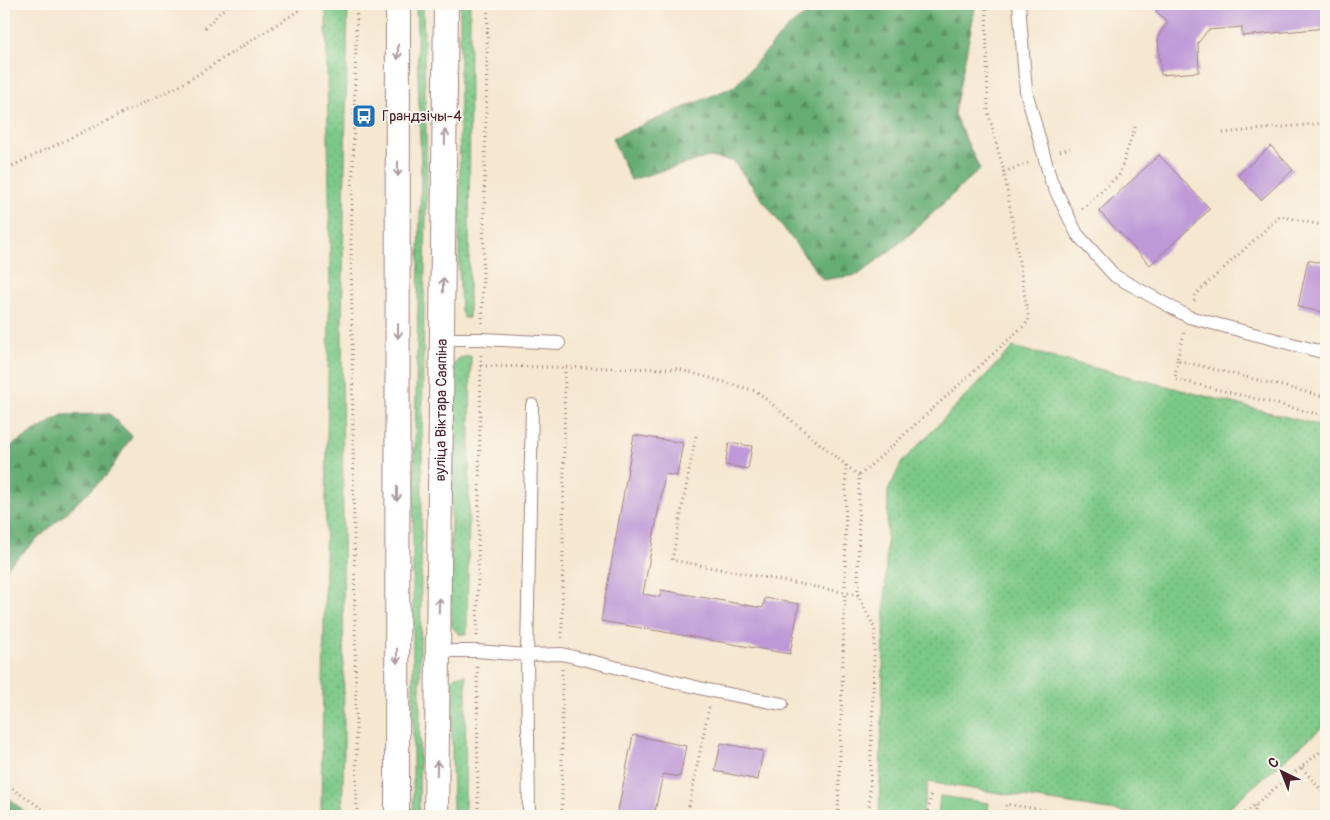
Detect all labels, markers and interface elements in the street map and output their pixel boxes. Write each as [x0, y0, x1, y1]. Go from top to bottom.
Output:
one-way arrow [393, 44, 403, 60]
bus stop icon: Грандзічы-4 [351, 103, 377, 129]
place label: Грандзічы-4 [382, 107, 462, 126]
one-way arrow [440, 129, 450, 146]
one-way arrow [393, 160, 403, 177]
one-way arrow [438, 277, 448, 294]
one-way arrow [393, 323, 403, 339]
street label: вуліца Віктара Саяпіна [431, 338, 452, 482]
one-way arrow [392, 486, 402, 502]
one-way arrow [434, 597, 444, 614]
one-way arrow [392, 648, 402, 664]
north arrow [1258, 748, 1308, 798]
text: С [1265, 753, 1283, 772]
one-way arrow [432, 760, 441, 776]

